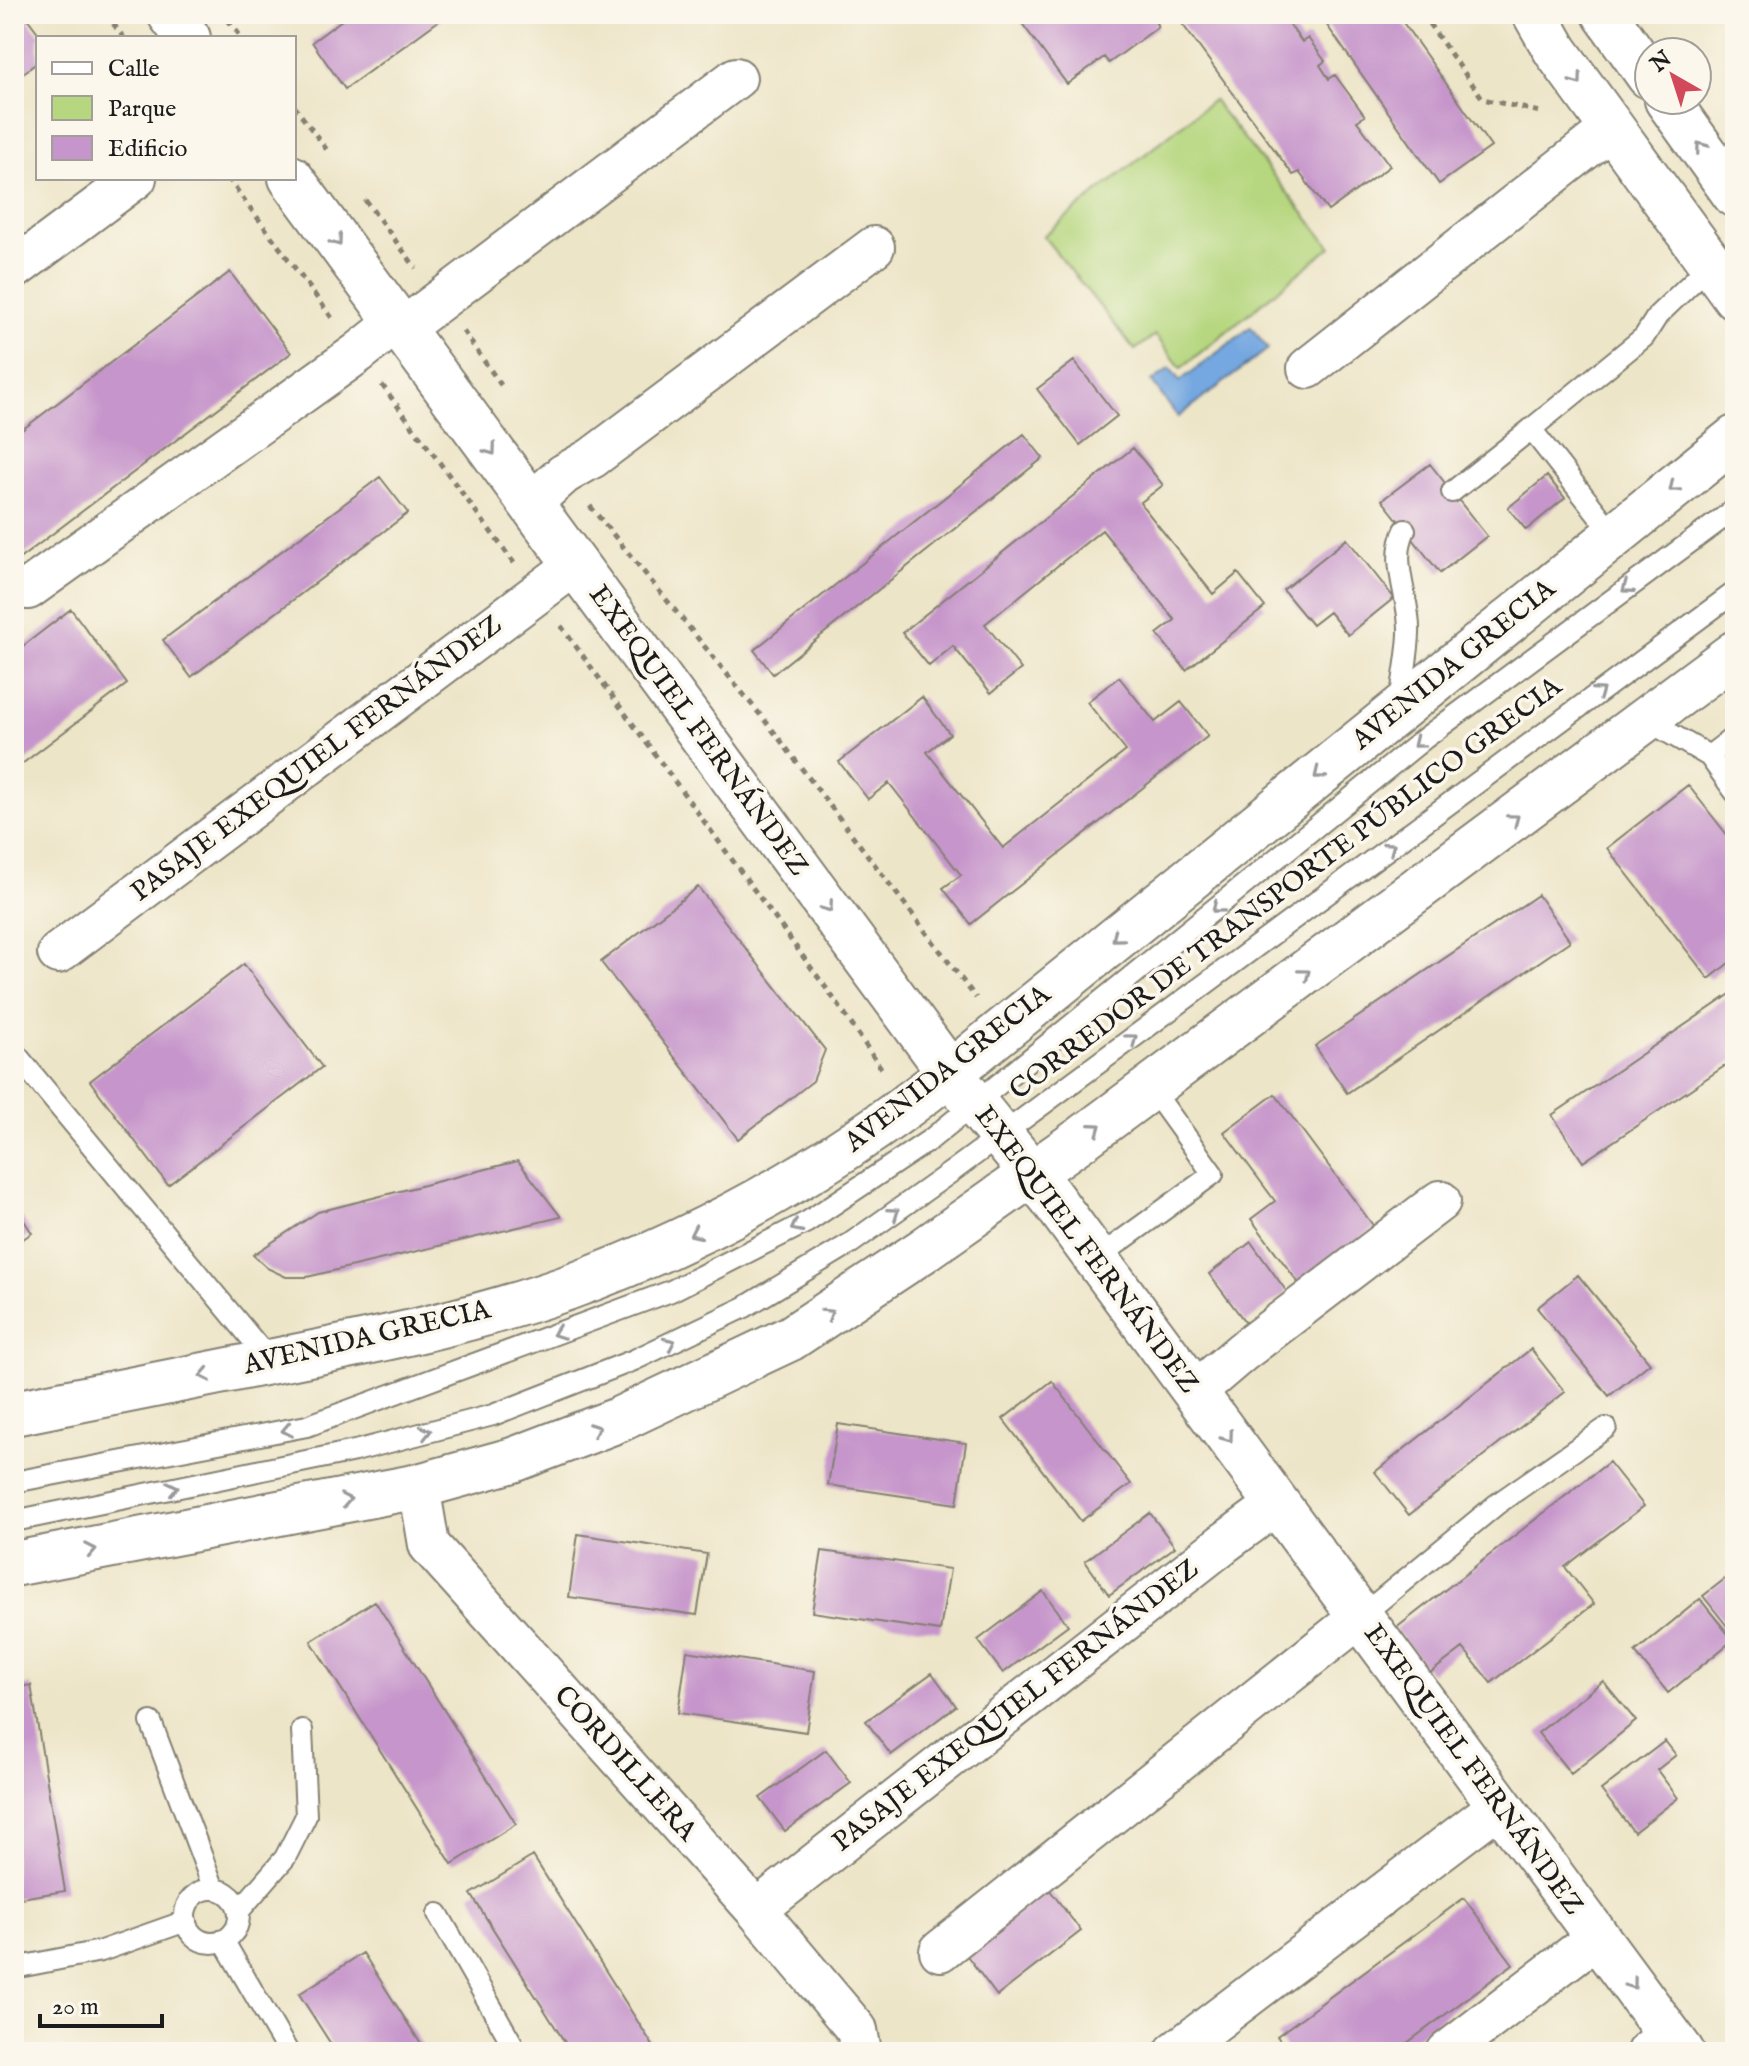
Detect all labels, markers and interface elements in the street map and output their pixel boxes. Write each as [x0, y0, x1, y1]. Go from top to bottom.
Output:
legend [36, 36, 296, 180]
north arrow [1633, 36, 1713, 116]
text: N [1645, 45, 1678, 80]
text: Calle [108, 54, 160, 85]
one-way arrow [1567, 71, 1582, 85]
text: Parque [108, 94, 176, 125]
text: Edificio [108, 134, 187, 165]
one-way arrow [1696, 142, 1711, 156]
one-way arrow [327, 232, 342, 247]
one-way arrow [481, 442, 496, 456]
one-way arrow [1669, 477, 1684, 492]
street label: AVENIDA GRECIA [1344, 571, 1564, 759]
street label: EXEQUIEL FERNÁNDEZ [581, 578, 816, 883]
one-way arrow [1621, 579, 1636, 593]
street label: PASAJE EXEQUIEL FERNÁNDEZ [124, 607, 509, 910]
street label: CORREDOR DE TRANSPORTE PÚBLICO GRECIA [1003, 669, 1570, 1108]
one-way arrow [1590, 688, 1605, 702]
one-way arrow [1413, 733, 1428, 748]
one-way arrow [1314, 764, 1329, 778]
one-way arrow [1505, 814, 1520, 828]
one-way arrow [1381, 842, 1396, 856]
one-way arrow [1212, 898, 1226, 913]
one-way arrow [819, 899, 833, 913]
one-way arrow [1112, 927, 1126, 942]
one-way arrow [1296, 969, 1311, 983]
street label: AVENIDA GRECIA [837, 977, 1059, 1161]
one-way arrow [1123, 1035, 1137, 1049]
street label: EXEQUIEL FERNÁNDEZ [966, 1098, 1207, 1401]
one-way arrow [1087, 1124, 1102, 1138]
one-way arrow [886, 1208, 900, 1222]
one-way arrow [789, 1218, 804, 1233]
one-way arrow [688, 1223, 703, 1239]
street label: AVENIDA GRECIA [239, 1292, 495, 1384]
one-way arrow [819, 1309, 834, 1324]
one-way arrow [552, 1323, 566, 1340]
one-way arrow [662, 1337, 676, 1353]
one-way arrow [198, 1366, 212, 1383]
one-way arrow [281, 1420, 294, 1437]
one-way arrow [587, 1422, 601, 1439]
one-way arrow [419, 1425, 433, 1442]
one-way arrow [1218, 1428, 1232, 1443]
one-way arrow [165, 1480, 179, 1497]
one-way arrow [339, 1492, 352, 1509]
one-way arrow [83, 1542, 97, 1559]
street label: PASAJE EXEQUIEL FERNÁNDEZ [825, 1551, 1206, 1860]
street label: EXEQUIEL FERNÁNDEZ [1356, 1617, 1591, 1922]
street label: CORDILLERA [546, 1679, 705, 1850]
one-way arrow [1622, 1975, 1637, 1990]
scale bar [40, 1978, 162, 2028]
text: 20 m [52, 1992, 99, 2023]

